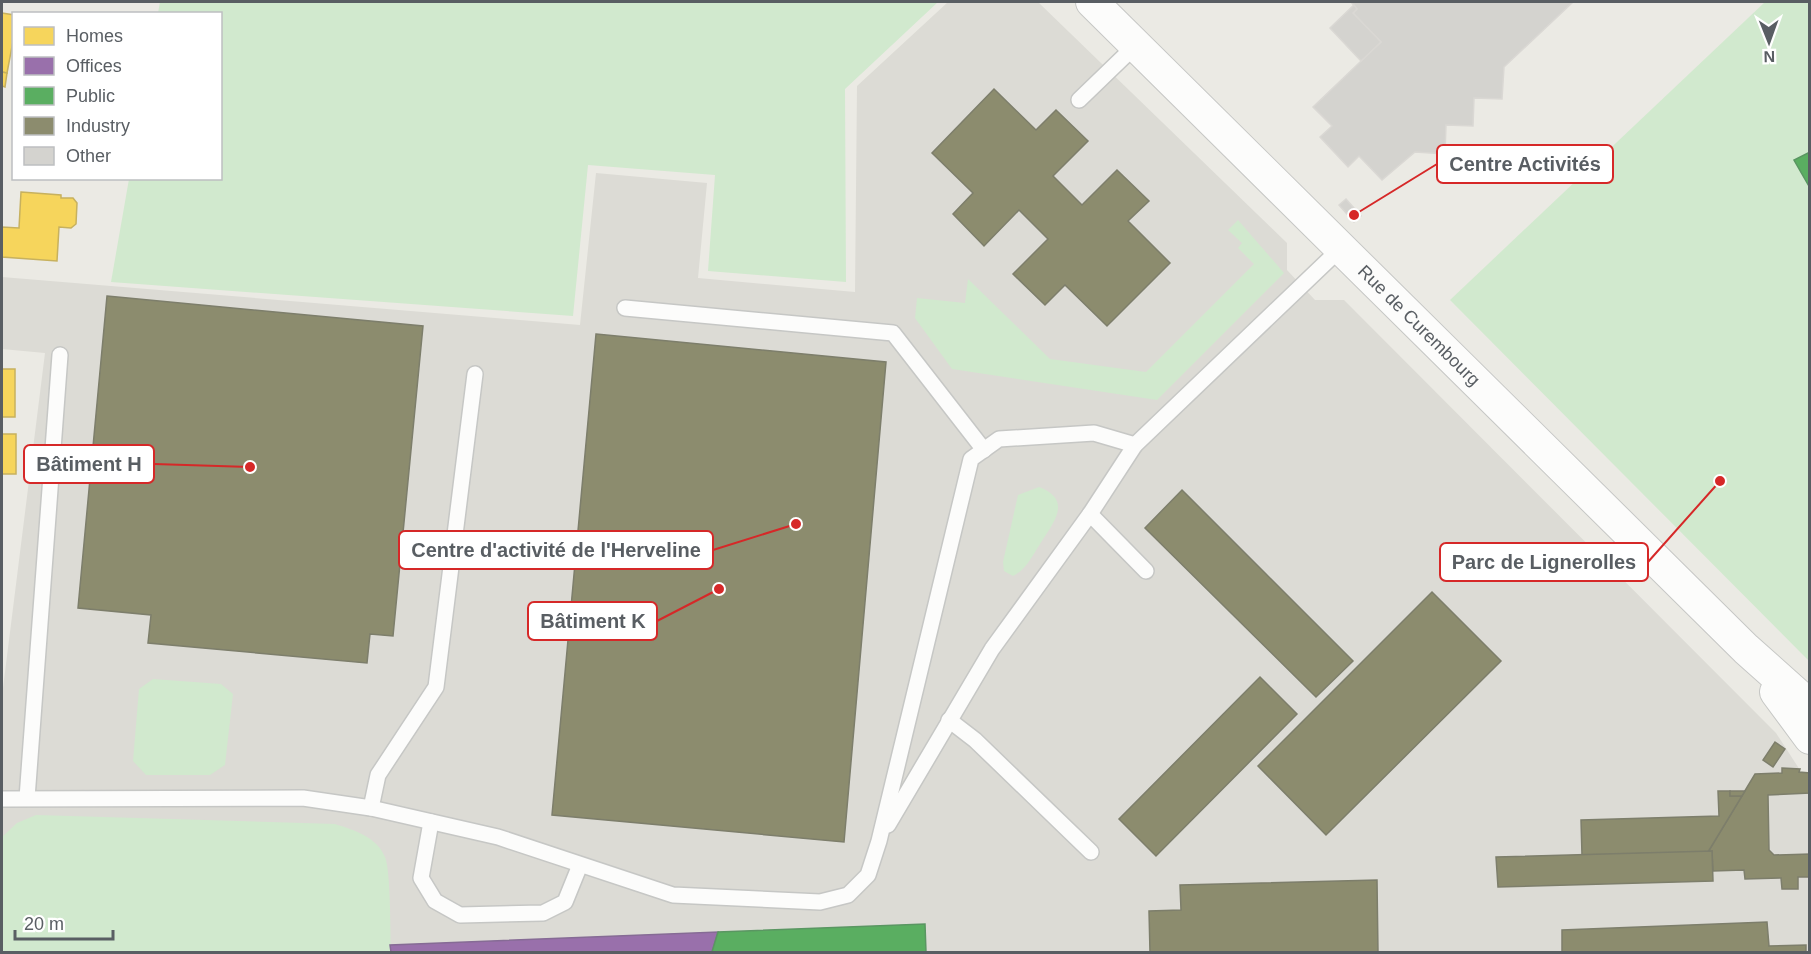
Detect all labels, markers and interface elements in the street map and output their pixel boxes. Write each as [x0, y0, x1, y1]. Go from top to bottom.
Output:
legend [12, 12, 222, 180]
north arrow [1739, 12, 1799, 72]
text: Homes [66, 26, 123, 46]
text: N [1763, 48, 1775, 65]
text: Offices [66, 56, 122, 76]
text: Public [66, 86, 115, 106]
text: Industry [66, 116, 130, 136]
callout: Centre Activités [1437, 145, 1613, 183]
text: Other [66, 146, 111, 166]
text: Centre Activités [1449, 153, 1601, 175]
street label: Rue de Curembourg [1354, 261, 1484, 390]
callout: Bâtiment H [24, 445, 154, 483]
text: Bâtiment H [36, 453, 142, 475]
callout: Centre d'activité de l'Herveline [399, 531, 713, 569]
text: Centre d'activité de l'Herveline [411, 539, 701, 561]
callout: Parc de Lignerolles [1440, 543, 1648, 581]
text: Parc de Lignerolles [1452, 551, 1636, 573]
callout: Bâtiment K [528, 602, 657, 640]
text: Bâtiment K [540, 610, 646, 632]
scale bar [15, 903, 112, 941]
text: 20 m [24, 914, 64, 934]

